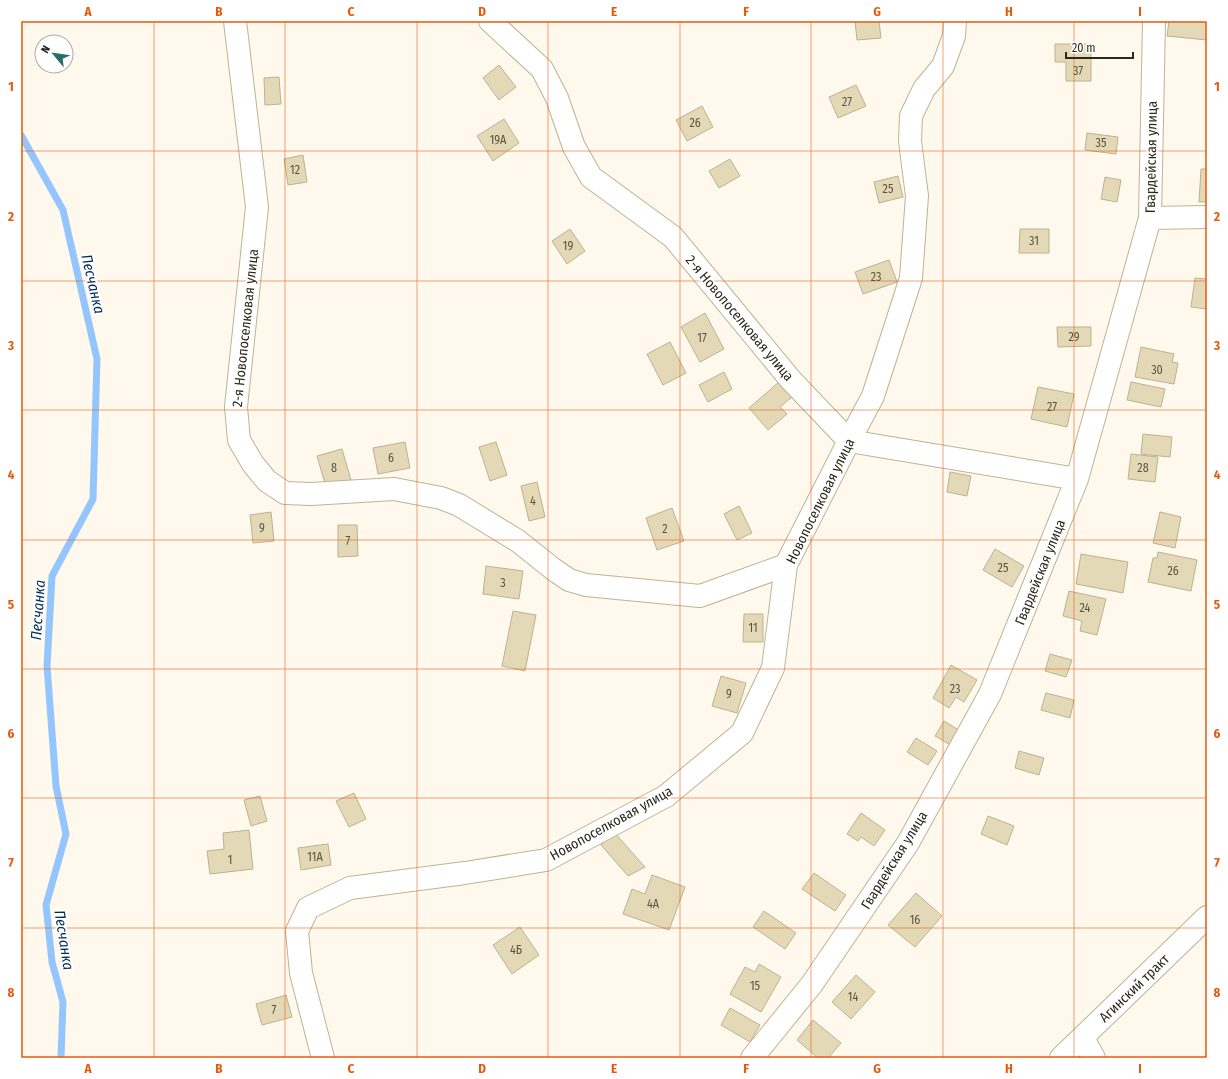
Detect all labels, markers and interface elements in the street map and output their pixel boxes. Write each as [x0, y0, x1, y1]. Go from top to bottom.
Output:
text: A [83, 4, 92, 19]
text: B [215, 4, 223, 19]
text: C [348, 4, 355, 19]
text: D [478, 4, 486, 19]
text: E [611, 4, 617, 19]
text: F [743, 4, 749, 19]
text: G [873, 4, 881, 19]
text: H [1005, 4, 1013, 19]
text: I [1138, 4, 1142, 19]
north arrow [34, 34, 74, 74]
scale bar [1066, 34, 1133, 60]
text: 20 m [1072, 41, 1096, 55]
text: N [38, 43, 53, 55]
house number: 37 [1073, 64, 1083, 78]
text: 1 [8, 79, 14, 94]
text: 1 [1214, 79, 1220, 94]
house number: 27 [842, 95, 852, 109]
street label: Гвардейская улица [1142, 101, 1161, 213]
house number: 26 [689, 116, 701, 130]
house number: 19А [490, 133, 507, 147]
house number: 35 [1096, 136, 1107, 150]
house number: 12 [290, 163, 300, 177]
house number: 25 [883, 182, 894, 196]
text: 2 [7, 209, 14, 224]
text: 2 [1213, 209, 1220, 224]
house number: 31 [1029, 234, 1039, 248]
house number: 19 [563, 239, 573, 253]
street label: 2-я Новопоселковая улица [229, 248, 262, 408]
street label: 2-я Новопоселковая улица [682, 252, 797, 385]
water label: Песчанка [77, 253, 109, 316]
house number: 23 [871, 270, 881, 284]
house number: 29 [1068, 330, 1080, 344]
house number: 17 [697, 331, 707, 345]
text: 3 [7, 338, 14, 353]
text: 3 [1213, 338, 1220, 353]
house number: 30 [1151, 363, 1163, 377]
house number: 27 [1047, 400, 1057, 414]
street label: Новопоселковая улица [783, 436, 858, 567]
house number: 6 [388, 451, 394, 465]
house number: 8 [331, 461, 337, 475]
house number: 28 [1137, 461, 1149, 475]
text: 4 [8, 467, 15, 482]
text: 4 [1214, 467, 1221, 482]
house number: 4 [530, 494, 536, 508]
street label: Гвардейская улица [1012, 517, 1069, 627]
house number: 9 [259, 521, 265, 535]
house number: 2 [662, 522, 668, 536]
house number: 7 [346, 534, 351, 548]
house number: 25 [998, 561, 1009, 575]
house number: 26 [1167, 564, 1179, 578]
house number: 3 [500, 576, 506, 590]
water label: Песчанка [27, 579, 49, 641]
text: 5 [8, 597, 14, 612]
text: 5 [1214, 597, 1220, 612]
house number: 24 [1080, 601, 1091, 615]
house number: 11 [748, 621, 758, 635]
house number: 23 [950, 682, 960, 696]
house number: 9 [726, 687, 732, 701]
text: 6 [8, 726, 15, 741]
text: 6 [1214, 726, 1221, 741]
street label: Новопоселковая улица [547, 783, 676, 864]
street label: Гвардейская улица [857, 808, 931, 912]
house number: 11А [307, 850, 323, 864]
house number: 1 [228, 853, 232, 867]
text: 7 [8, 855, 14, 870]
text: 7 [1214, 855, 1220, 870]
house number: 4А [647, 897, 660, 911]
water label: Песчанка [50, 909, 78, 971]
house number: 16 [910, 913, 920, 927]
house number: 4Б [510, 943, 522, 957]
street label: Агинский тракт [1096, 951, 1173, 1026]
house number: 15 [750, 979, 761, 993]
text: 8 [8, 985, 15, 1000]
text: 8 [1214, 985, 1221, 1000]
house number: 14 [848, 990, 858, 1004]
house number: 7 [272, 1003, 277, 1017]
text: A [83, 1061, 92, 1076]
text: B [215, 1061, 223, 1076]
text: C [348, 1061, 355, 1076]
text: D [478, 1061, 486, 1076]
text: E [611, 1061, 617, 1076]
text: F [743, 1061, 749, 1076]
text: G [873, 1061, 881, 1076]
text: H [1005, 1061, 1013, 1076]
text: I [1138, 1061, 1142, 1076]

